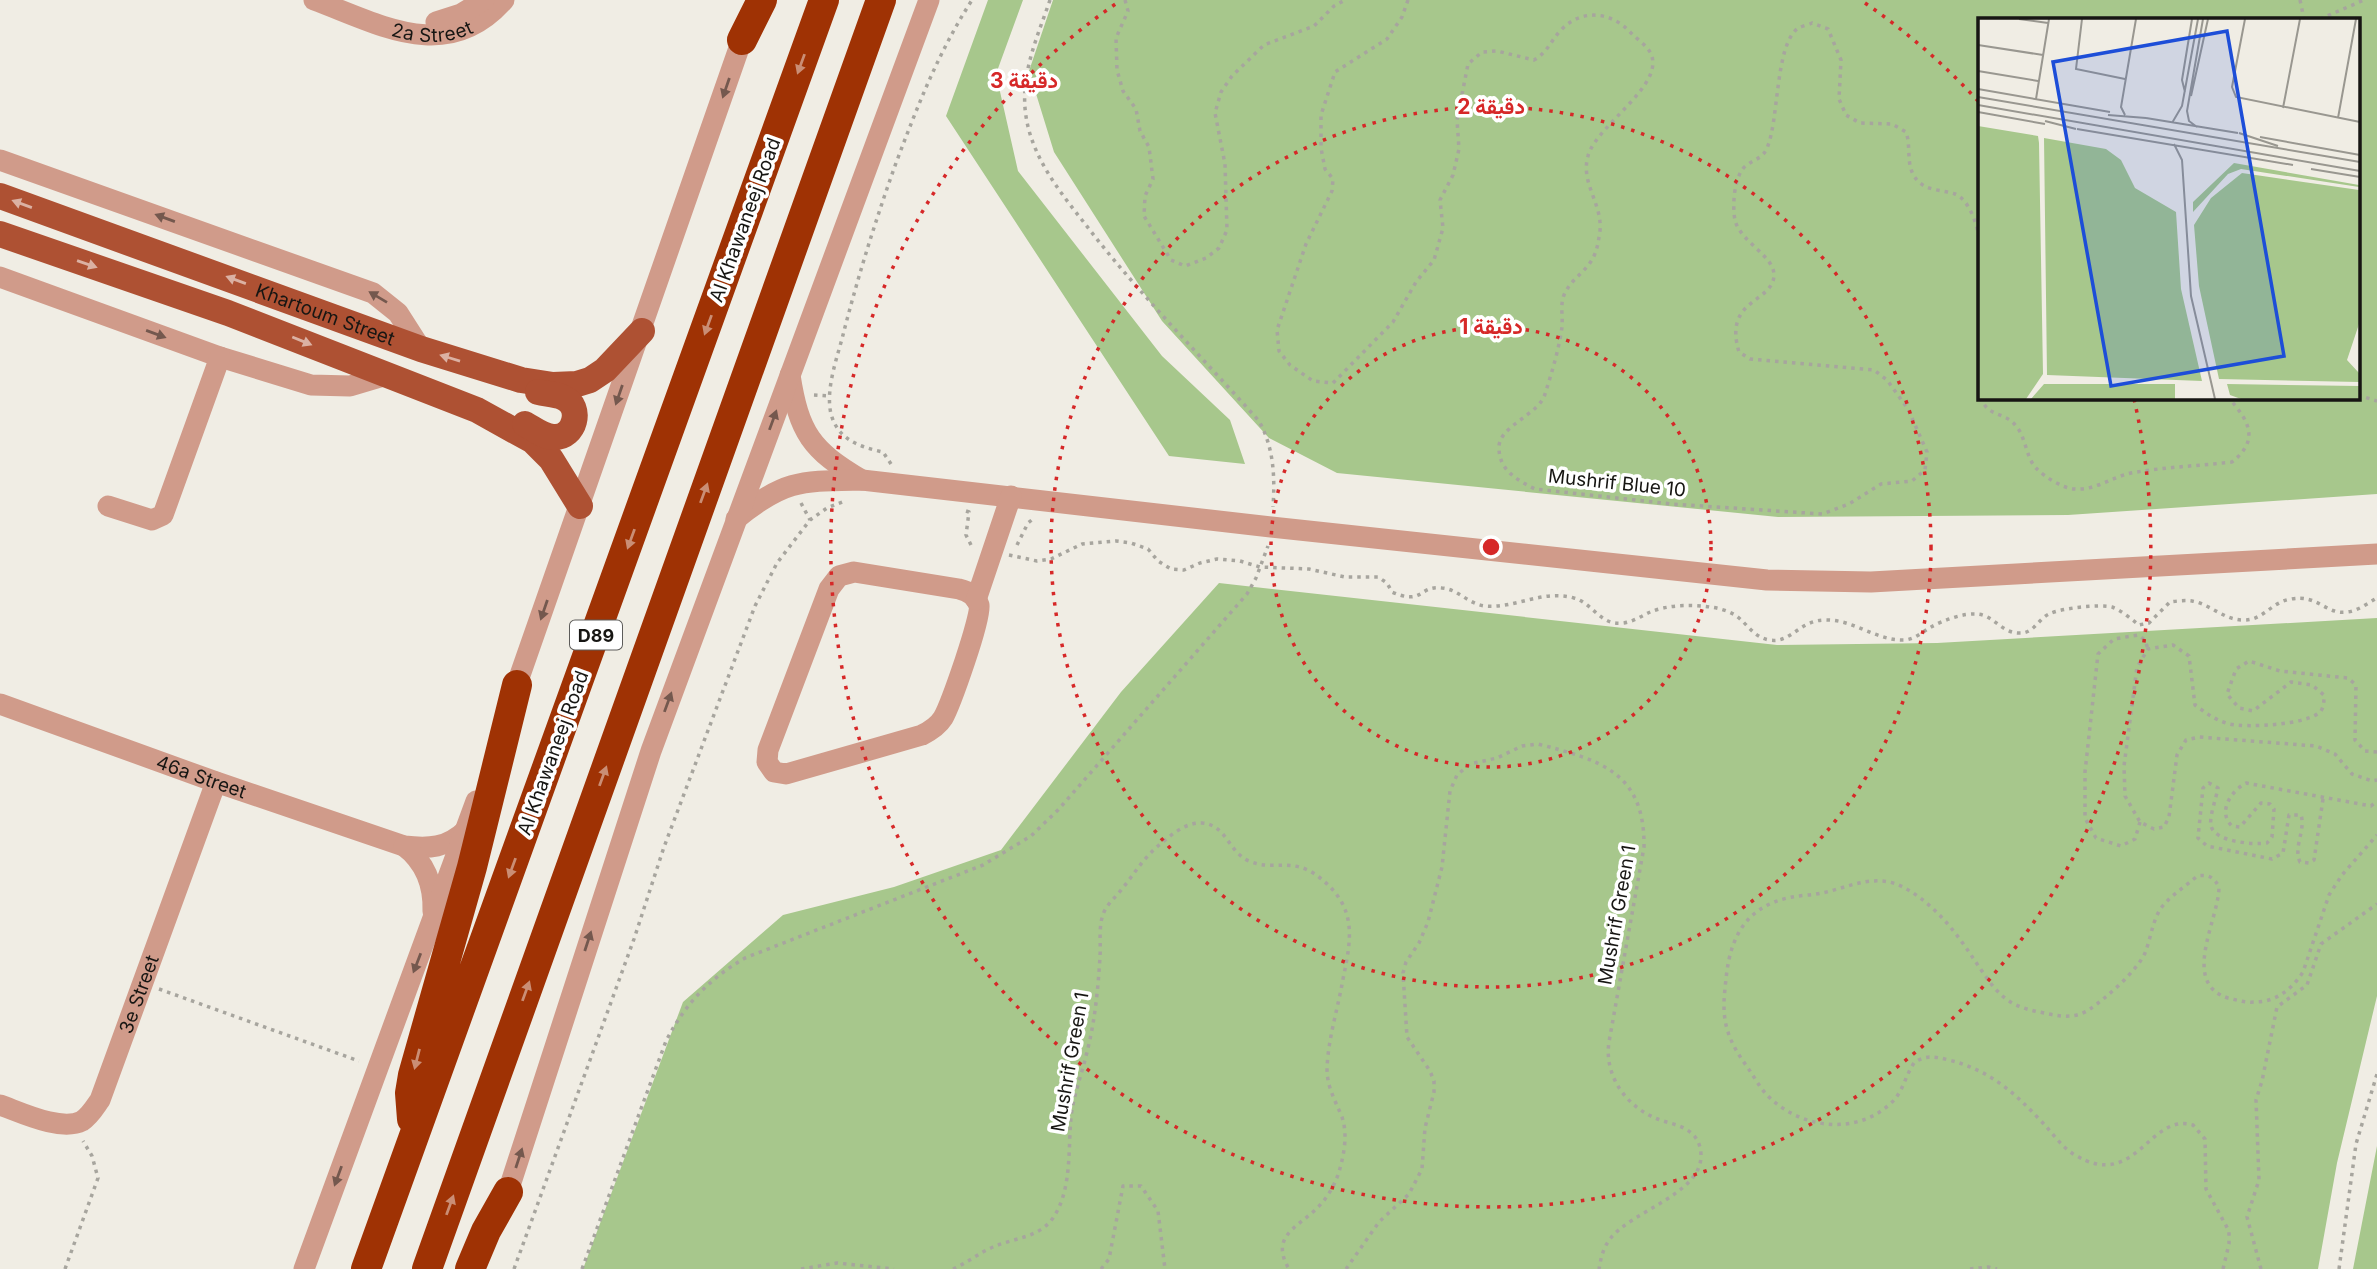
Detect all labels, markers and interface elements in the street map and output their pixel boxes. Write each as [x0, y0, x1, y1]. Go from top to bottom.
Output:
street label: 2a Street [389, 15, 476, 47]
inset map [1978, 18, 2360, 399]
one-way arrow [795, 54, 806, 75]
text: 3 دقيقة [990, 68, 1058, 93]
one-way arrow [720, 77, 731, 98]
text: 2 دقيقة [1457, 94, 1525, 119]
street label: Al Khawaneej Road [705, 135, 785, 305]
one-way arrow [12, 198, 33, 209]
one-way arrow [154, 212, 175, 223]
one-way arrow [77, 259, 98, 270]
one-way arrow [226, 274, 247, 285]
street label: Khartoum Street [252, 278, 398, 350]
one-way arrow [368, 291, 388, 304]
one-way arrow [702, 314, 713, 335]
text: 1 دقيقة [1459, 314, 1523, 339]
one-way arrow [146, 329, 167, 340]
one-way arrow [291, 336, 312, 347]
one-way arrow [440, 352, 461, 362]
one-way arrow [613, 385, 624, 406]
one-way arrow [767, 410, 778, 431]
street label: Mushrif Blue 10 [1547, 464, 1687, 502]
one-way arrow [699, 482, 710, 503]
one-way arrow [625, 528, 636, 549]
centre of rings [1479, 535, 1503, 559]
one-way arrow [538, 599, 549, 620]
road number: D89 [570, 620, 622, 650]
street label: Al Khawaneej Road [513, 668, 593, 838]
one-way arrow [663, 692, 674, 713]
street label: 46a Street [153, 750, 249, 803]
one-way arrow [598, 766, 609, 787]
street label: Mushrif Green 1 [1593, 843, 1641, 987]
one-way arrow [506, 857, 517, 878]
one-way arrow [584, 931, 594, 952]
street label: 3e Street [114, 952, 163, 1037]
one-way arrow [412, 953, 423, 974]
one-way arrow [521, 980, 532, 1001]
street label: Mushrif Green 1 [1046, 990, 1094, 1134]
one-way arrow [411, 1048, 422, 1070]
one-way arrow [514, 1147, 525, 1168]
one-way arrow [332, 1166, 343, 1187]
one-way arrow [445, 1194, 456, 1215]

